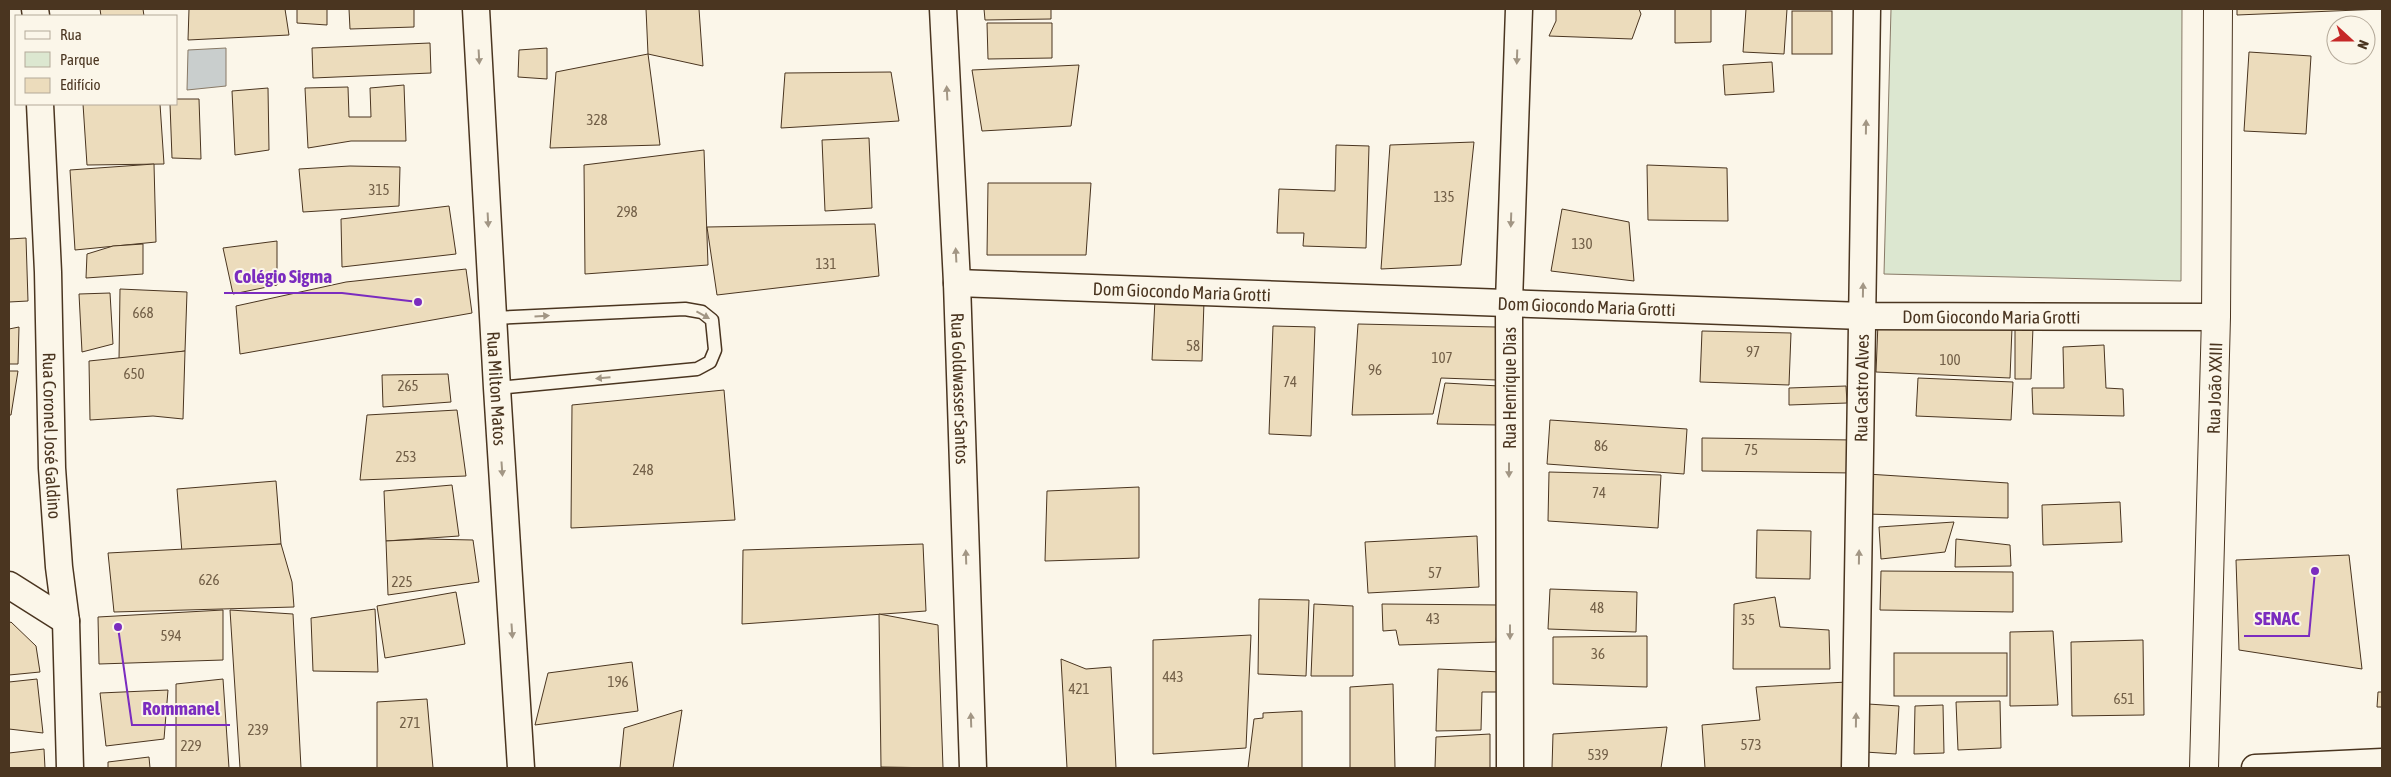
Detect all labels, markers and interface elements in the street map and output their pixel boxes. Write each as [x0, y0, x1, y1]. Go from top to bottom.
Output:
legend [15, 15, 178, 105]
north arrow [2326, 15, 2376, 65]
text: Rua [60, 26, 82, 43]
text: N [2354, 38, 2372, 51]
one-way arrow [475, 50, 483, 66]
one-way arrow [1513, 50, 1521, 66]
text: Parque [60, 51, 100, 68]
text: Edifício [60, 76, 101, 93]
one-way arrow [943, 84, 951, 100]
house number: 328 [586, 111, 608, 128]
one-way arrow [1862, 119, 1870, 135]
house number: 315 [368, 181, 390, 198]
house number: 135 [1433, 188, 1455, 205]
house number: 298 [616, 203, 638, 220]
one-way arrow [484, 212, 492, 228]
one-way arrow [1507, 212, 1515, 228]
house number: 130 [1571, 235, 1593, 252]
one-way arrow [951, 247, 959, 263]
house number: 131 [815, 255, 837, 272]
callout: Colégio Sigma [224, 259, 342, 293]
text: Colégio Sigma [234, 265, 332, 287]
street label: Dom Giocondo Maria Grotti [1092, 277, 1271, 305]
one-way arrow [1859, 281, 1867, 297]
street label: Dom Giocondo Maria Grotti [1497, 292, 1676, 320]
house number: 668 [132, 304, 154, 321]
street label: Dom Giocondo Maria Grotti [1902, 306, 2080, 327]
one-way arrow [535, 311, 551, 319]
one-way arrow [696, 311, 711, 319]
street label: Rua Goldwasser Santos [947, 312, 973, 465]
street label: Rua Henrique Dias [1499, 327, 1520, 449]
street label: Rua Milton Matos [483, 331, 511, 446]
street label: Rua Castro Alves [1850, 334, 1872, 442]
house number: 58 [1186, 337, 1200, 354]
street label: Rua João XXIII [2202, 342, 2226, 434]
house number: 97 [1746, 343, 1760, 360]
house number: 107 [1431, 349, 1453, 366]
house number: 100 [1939, 351, 1961, 368]
street label: Rua Coronel José Galdino [39, 352, 66, 520]
house number: 96 [1368, 361, 1382, 378]
house number: 650 [123, 365, 145, 382]
house number: 74 [1283, 373, 1297, 390]
one-way arrow [595, 374, 611, 382]
house number: 265 [397, 377, 419, 394]
house number: 86 [1594, 437, 1608, 454]
house number: 75 [1744, 441, 1758, 458]
house number: 253 [395, 448, 417, 465]
house number: 248 [632, 461, 654, 478]
one-way arrow [498, 462, 506, 478]
one-way arrow [1505, 462, 1513, 478]
house number: 74 [1592, 484, 1606, 501]
one-way arrow [962, 549, 970, 565]
one-way arrow [1855, 549, 1863, 565]
house number: 57 [1428, 564, 1442, 581]
house number: 626 [198, 571, 220, 588]
house number: 225 [391, 573, 413, 590]
house number: 48 [1590, 599, 1604, 616]
callout: SENAC [2244, 602, 2309, 636]
text: SENAC [2254, 607, 2300, 629]
house number: 43 [1426, 610, 1440, 627]
house number: 35 [1741, 611, 1755, 628]
one-way arrow [508, 624, 516, 640]
one-way arrow [1506, 625, 1514, 641]
house number: 594 [160, 627, 182, 644]
house number: 36 [1591, 645, 1605, 662]
house number: 443 [1162, 668, 1184, 685]
house number: 196 [607, 673, 629, 690]
house number: 421 [1068, 680, 1090, 697]
house number: 651 [2113, 690, 2135, 707]
callout: Rommanel [132, 691, 230, 725]
text: Rommanel [142, 697, 221, 719]
one-way arrow [967, 711, 975, 727]
one-way arrow [1852, 711, 1860, 727]
house number: 271 [399, 714, 421, 731]
house number: 239 [247, 721, 269, 738]
house number: 573 [1740, 736, 1762, 753]
house number: 229 [180, 737, 202, 754]
house number: 539 [1587, 746, 1609, 763]

